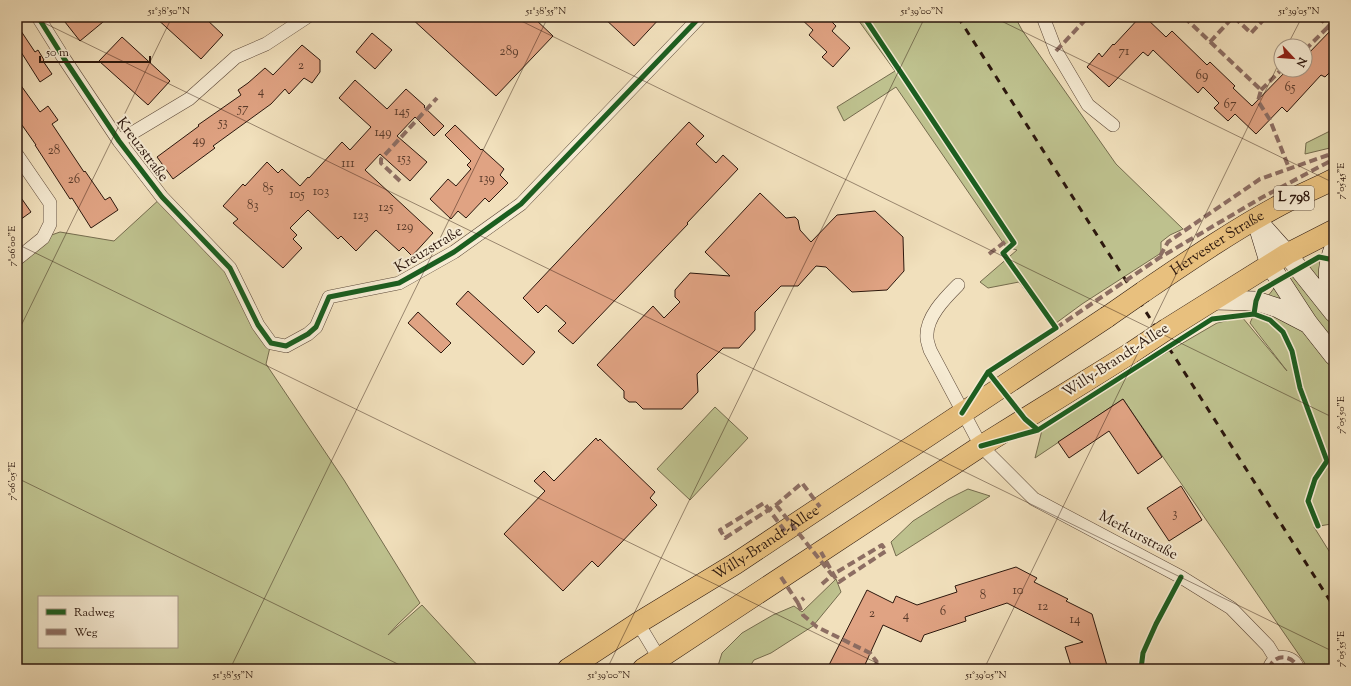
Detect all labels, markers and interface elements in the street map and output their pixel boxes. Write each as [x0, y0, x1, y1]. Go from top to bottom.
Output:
text: 51°38'50"N [147, 4, 190, 19]
text: 51°38'55"N [525, 4, 566, 19]
text: 51°39'00"N [900, 4, 943, 19]
text: 51°39'05"N [1278, 4, 1319, 19]
scale bar [40, 38, 150, 64]
north arrow [1273, 38, 1313, 78]
house number: 289 [500, 43, 518, 61]
house number: 71 [1119, 43, 1130, 61]
text: 50 m [45, 44, 69, 62]
text: N [1292, 54, 1311, 70]
house number: 2 [298, 57, 304, 75]
house number: 69 [1196, 67, 1208, 85]
house number: 65 [1285, 79, 1296, 97]
house number: 4 [258, 83, 265, 101]
house number: 67 [1224, 96, 1237, 114]
house number: 57 [237, 100, 249, 118]
house number: 145 [394, 103, 410, 121]
street label: Kreuzstraße [111, 113, 173, 187]
house number: 53 [217, 114, 228, 132]
house number: 149 [374, 124, 392, 142]
house number: 49 [193, 132, 205, 150]
house number: 28 [48, 142, 60, 160]
house number: 153 [397, 150, 411, 168]
house number: 111 [341, 155, 355, 173]
text: 7°05'45"E [1334, 163, 1349, 199]
house number: 139 [479, 170, 495, 188]
house number: 26 [68, 171, 80, 189]
house number: 85 [263, 180, 274, 198]
house number: 103 [313, 183, 329, 201]
house number: 105 [289, 186, 305, 204]
road number: L 798 [1274, 186, 1314, 210]
house number: 83 [247, 197, 259, 215]
house number: 125 [379, 199, 394, 217]
street label: Hervester Straße [1166, 205, 1268, 281]
house number: 123 [353, 207, 369, 225]
house number: 129 [397, 218, 413, 236]
street label: Kreuzstraße [391, 221, 467, 279]
text: 7°06'00"E [5, 226, 20, 266]
street label: Willy-Brandt-Allee [1059, 319, 1173, 403]
text: 7°05'50"E [1334, 396, 1349, 434]
text: 7°06'05"E [5, 462, 20, 500]
street label: Willy-Brandt-Allee [709, 500, 824, 585]
house number: 3 [1172, 505, 1178, 523]
street label: Merkurstraße [1095, 506, 1181, 566]
house number: 10 [1012, 582, 1024, 600]
house number: 8 [980, 587, 986, 605]
legend [38, 596, 178, 648]
house number: 12 [1038, 598, 1048, 616]
house number: 6 [940, 603, 946, 621]
text: Radweg [74, 604, 115, 622]
house number: 2 [869, 605, 875, 623]
house number: 4 [903, 607, 910, 625]
house number: 14 [1070, 611, 1081, 629]
text: Weg [74, 624, 98, 642]
text: 7°05'55"E [1334, 631, 1349, 667]
text: 51°38'55"N [212, 668, 253, 683]
text: 51°39'00"N [587, 668, 630, 683]
text: 51°39'05"N [965, 668, 1006, 683]

